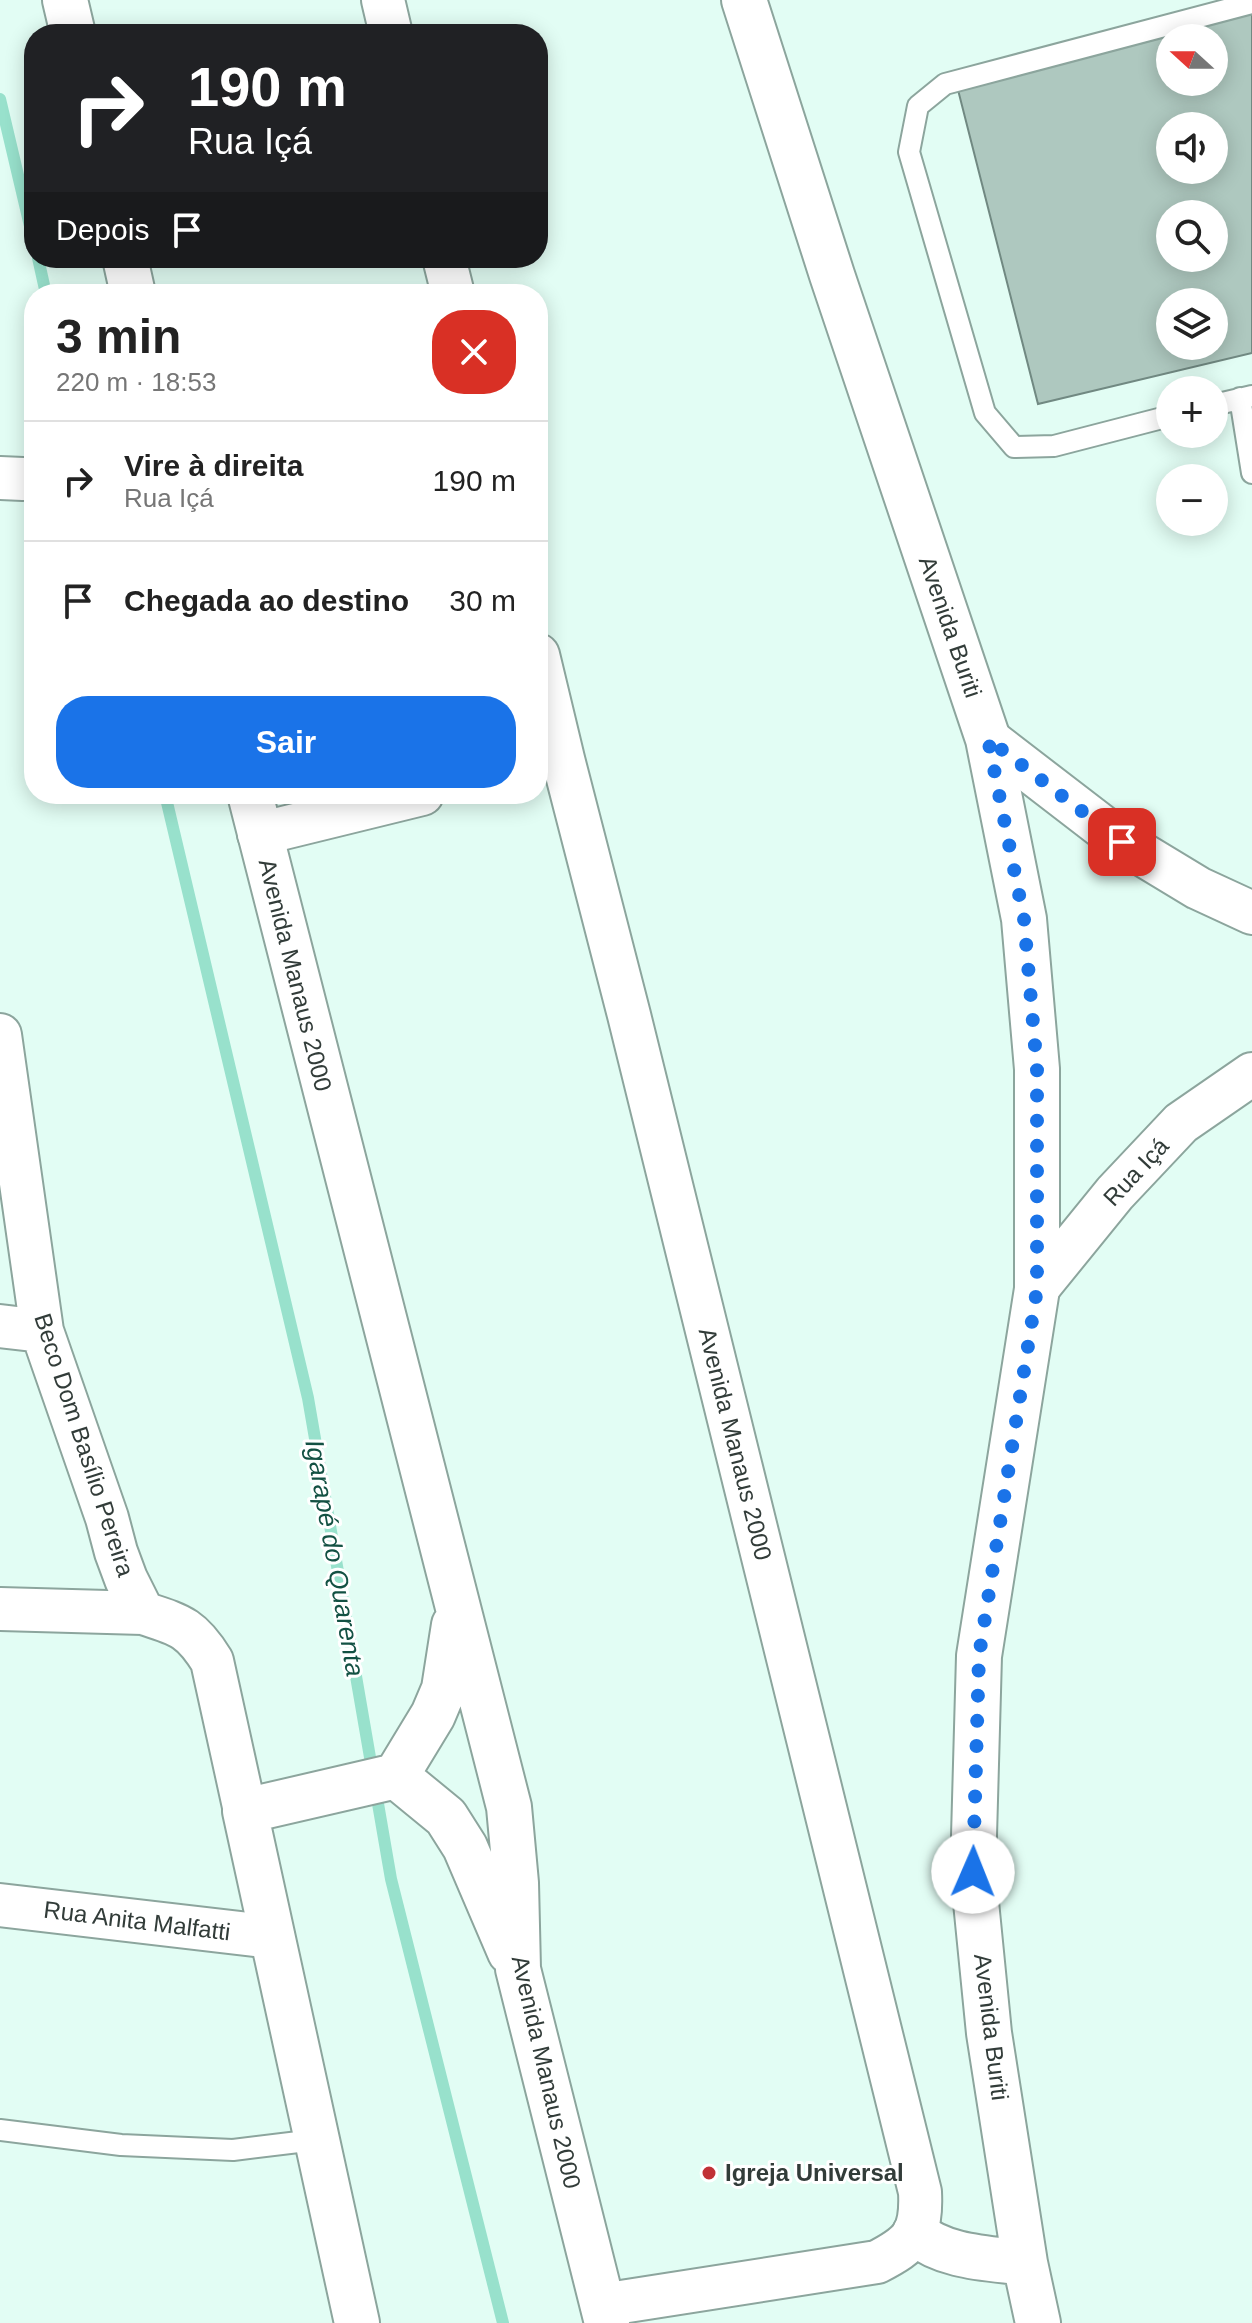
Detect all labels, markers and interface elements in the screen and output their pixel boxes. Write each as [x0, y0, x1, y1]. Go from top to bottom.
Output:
north arrow [1156, 24, 1228, 96]
map controls [1156, 24, 1228, 536]
text: 190 m [188, 55, 347, 118]
icon: right [56, 56, 160, 160]
button: sound [1156, 112, 1228, 184]
text: Rua Içá [188, 121, 312, 162]
button: search [1156, 200, 1228, 272]
icon: arrive [165, 208, 209, 252]
text: Depois [56, 213, 149, 246]
button: layers [1156, 288, 1228, 360]
text: 3 min [56, 310, 181, 363]
button: close [432, 310, 516, 394]
text: 220 m · 18:53 [56, 367, 216, 397]
button: + [1156, 376, 1228, 448]
text: Vire à direita [124, 449, 304, 482]
icon: right [56, 459, 100, 503]
text: 190 m [433, 464, 516, 497]
button: − [1156, 464, 1228, 536]
text: Rua Içá [124, 483, 214, 513]
street label: Avenida Buriti [914, 553, 987, 701]
icon: arrive [56, 579, 100, 623]
text: Chegada ao destino [124, 584, 409, 617]
text: 30 m [449, 584, 516, 617]
button: Sair [56, 696, 516, 788]
pin [1088, 808, 1156, 876]
icon: arrive [1100, 820, 1144, 864]
street label: Avenida Manaus 2000 [254, 856, 337, 1094]
street label: Rua Içá [1098, 1132, 1174, 1211]
street label: Beco Dom Basílio Pereira [29, 1310, 140, 1580]
street label: Avenida Manaus 2000 [694, 1325, 777, 1563]
water label: Igarapé do Quarenta [299, 1437, 371, 1679]
position arrow [931, 1830, 1015, 1914]
street label: Rua Anita Malfatti [42, 1896, 232, 1945]
street label: Avenida Buriti [969, 1952, 1014, 2102]
street label: Avenida Manaus 2000 [507, 1953, 586, 2191]
place label: Igreja Universal [725, 2159, 904, 2186]
marker: Igreja Universal [700, 2164, 718, 2182]

